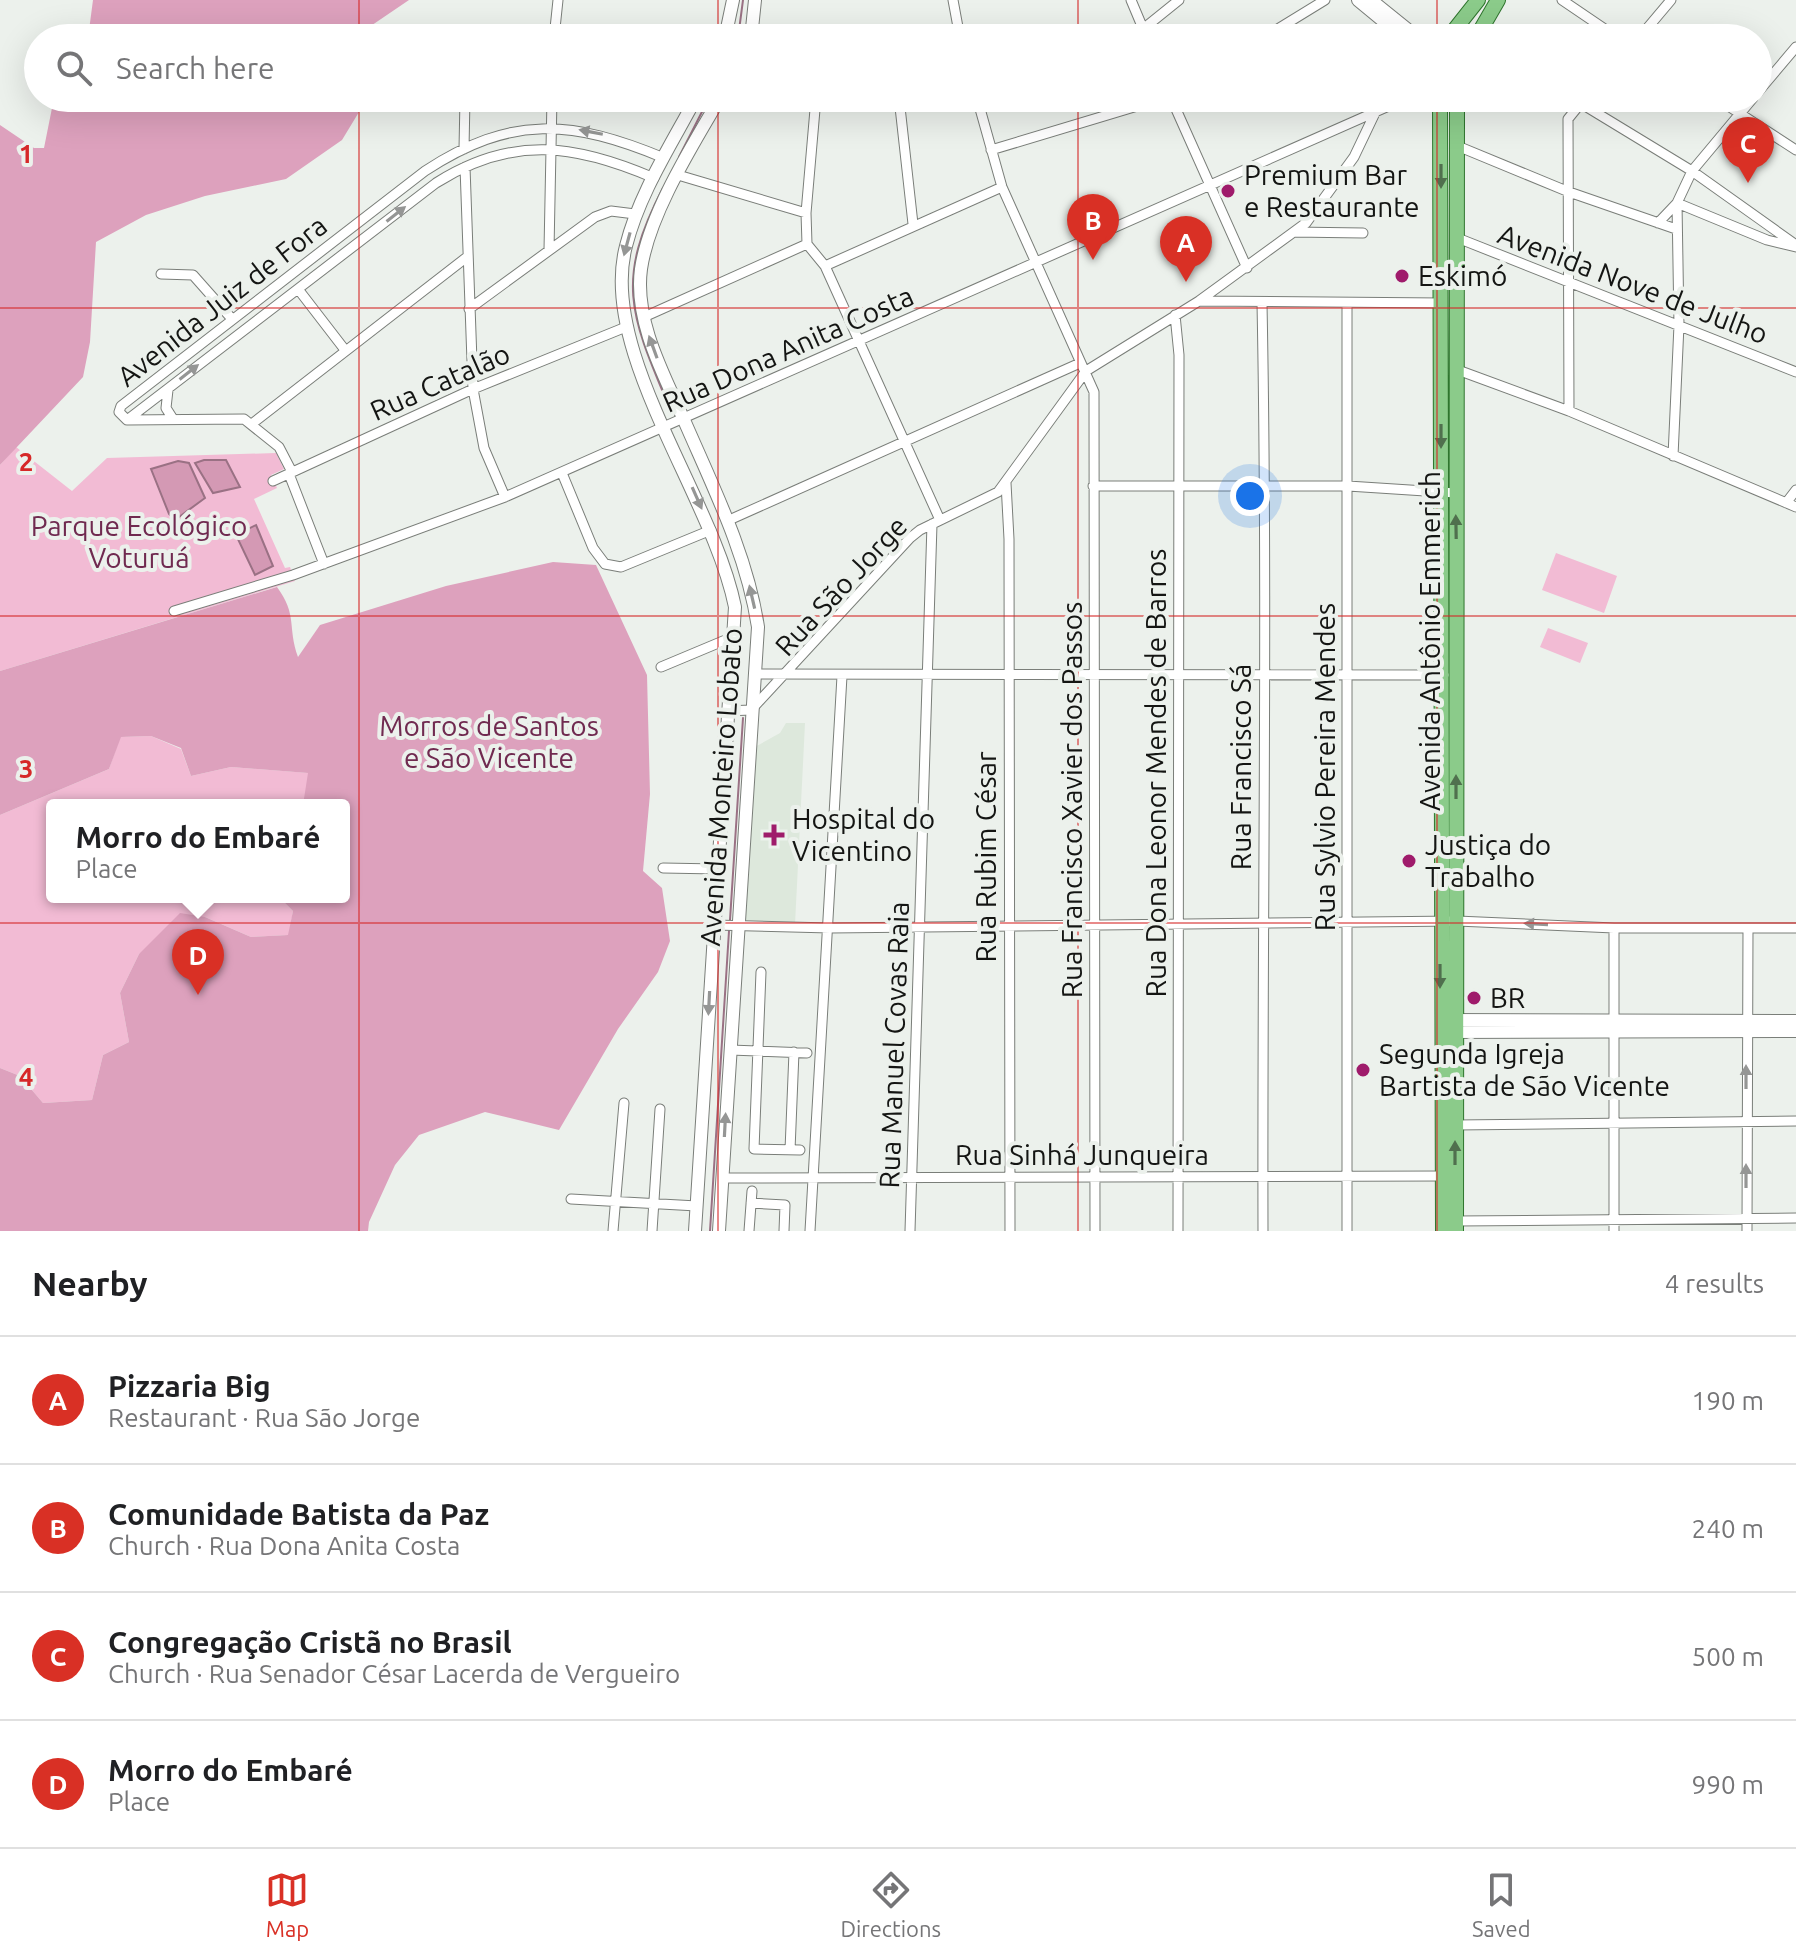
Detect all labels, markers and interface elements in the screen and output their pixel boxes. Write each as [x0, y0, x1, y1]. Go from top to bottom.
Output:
search box [24, 24, 1772, 112]
icon: search [52, 46, 96, 90]
text: Search here [116, 51, 275, 85]
pin: C [1722, 117, 1774, 183]
one-way arrow [578, 125, 603, 138]
text: 1 [19, 139, 33, 168]
place label: Premium Bar e Restaurante [1244, 159, 1420, 222]
one-way arrow [1434, 164, 1447, 189]
marker: Premium Bar e Restaurante [1219, 182, 1237, 200]
pin: B [1067, 194, 1119, 260]
one-way arrow [385, 206, 406, 223]
street label: Avenida Juiz de Fora [111, 209, 333, 392]
pin: A [1160, 216, 1212, 282]
street label: Avenida Nove de Julho [1494, 218, 1772, 349]
one-way arrow [620, 231, 632, 256]
place label: Eskimó [1418, 260, 1507, 291]
marker: Eskimó [1393, 267, 1411, 285]
street label: Rua Dona Anita Costa [658, 279, 918, 418]
one-way arrow [647, 335, 659, 359]
street label: Rua Catalão [365, 337, 514, 426]
one-way arrow [179, 365, 200, 381]
one-way arrow [1435, 424, 1447, 449]
text: 2 [19, 447, 33, 476]
street label: Avenida Antônio Emmerich [1414, 471, 1445, 811]
your location [1230, 476, 1270, 516]
one-way arrow [690, 487, 703, 510]
park label: Parque Ecológico Voturuá [31, 510, 247, 573]
street label: Rua São Jorge [768, 510, 913, 661]
one-way arrow [1450, 514, 1463, 539]
street label: Rua Dona Leonor Mendes de Barros [1140, 549, 1171, 997]
one-way arrow [745, 584, 758, 609]
street label: Rua Francisco Xavier dos Passos [1056, 602, 1087, 998]
street label: Rua Sylvio Pereira Mendes [1309, 603, 1340, 931]
street label: Avenida Monteiro Lobato [694, 627, 747, 947]
street label: Rua Francisco Sá [1225, 664, 1256, 870]
park label: Morros de Santos e São Vicente [379, 710, 599, 773]
street label: Rua Rubim César [970, 751, 1001, 963]
text: 3 [19, 754, 33, 783]
one-way arrow [1450, 774, 1462, 799]
popup [46, 799, 350, 903]
place label: Hospital do Vicentino [792, 803, 935, 866]
text: Morro do Embaré [76, 820, 320, 854]
marker: Hospital do Vicentino [763, 824, 785, 846]
place label: Justiça do Trabalho [1425, 829, 1551, 892]
marker: Justiça do Trabalho [1400, 852, 1418, 870]
text: Place [76, 854, 138, 883]
street label: Rua Manuel Covas Raia [873, 901, 914, 1189]
one-way arrow [1523, 918, 1548, 931]
pin: D [172, 929, 224, 995]
one-way arrow [1434, 964, 1446, 989]
place label: BR [1490, 982, 1525, 1013]
marker: BR [1465, 989, 1483, 1007]
one-way arrow [702, 991, 715, 1016]
place label: Segunda Igreja Bartista de São Vicente [1379, 1038, 1670, 1101]
marker: Segunda Igreja Bartista de São Vicente [1354, 1061, 1372, 1079]
text: 4 [19, 1062, 33, 1091]
one-way arrow [1740, 1064, 1752, 1089]
one-way arrow [719, 1112, 732, 1137]
street label: Rua Sinhá Junqueira [955, 1139, 1209, 1170]
one-way arrow [1449, 1140, 1461, 1165]
one-way arrow [1740, 1163, 1752, 1188]
text: Nearby [32, 1264, 147, 1302]
text: 4 results [1665, 1269, 1764, 1298]
text: Pizzaria Big [108, 1369, 271, 1403]
text: A [49, 1386, 67, 1415]
text: 190 m [1692, 1386, 1764, 1415]
text: Restaurant · Rua São Jorge [108, 1403, 420, 1432]
text: Comunidade Batista da Paz [108, 1497, 489, 1531]
text: B [49, 1514, 67, 1543]
text: 240 m [1692, 1514, 1764, 1543]
text: Church · Rua Dona Anita Costa [108, 1531, 460, 1560]
text: Congregação Cristã no Brasil [108, 1625, 512, 1659]
text: C [50, 1642, 66, 1671]
text: 500 m [1692, 1642, 1764, 1671]
text: Church · Rua Senador César Lacerda de Vergueiro [108, 1659, 680, 1688]
text: Morro do Embaré [108, 1753, 353, 1787]
text: D [49, 1770, 67, 1799]
text: 990 m [1692, 1770, 1764, 1799]
text: Place [108, 1787, 170, 1816]
tab: Map [265, 1868, 309, 1941]
tab: Directions [840, 1868, 941, 1941]
tab: Saved [1472, 1868, 1531, 1941]

